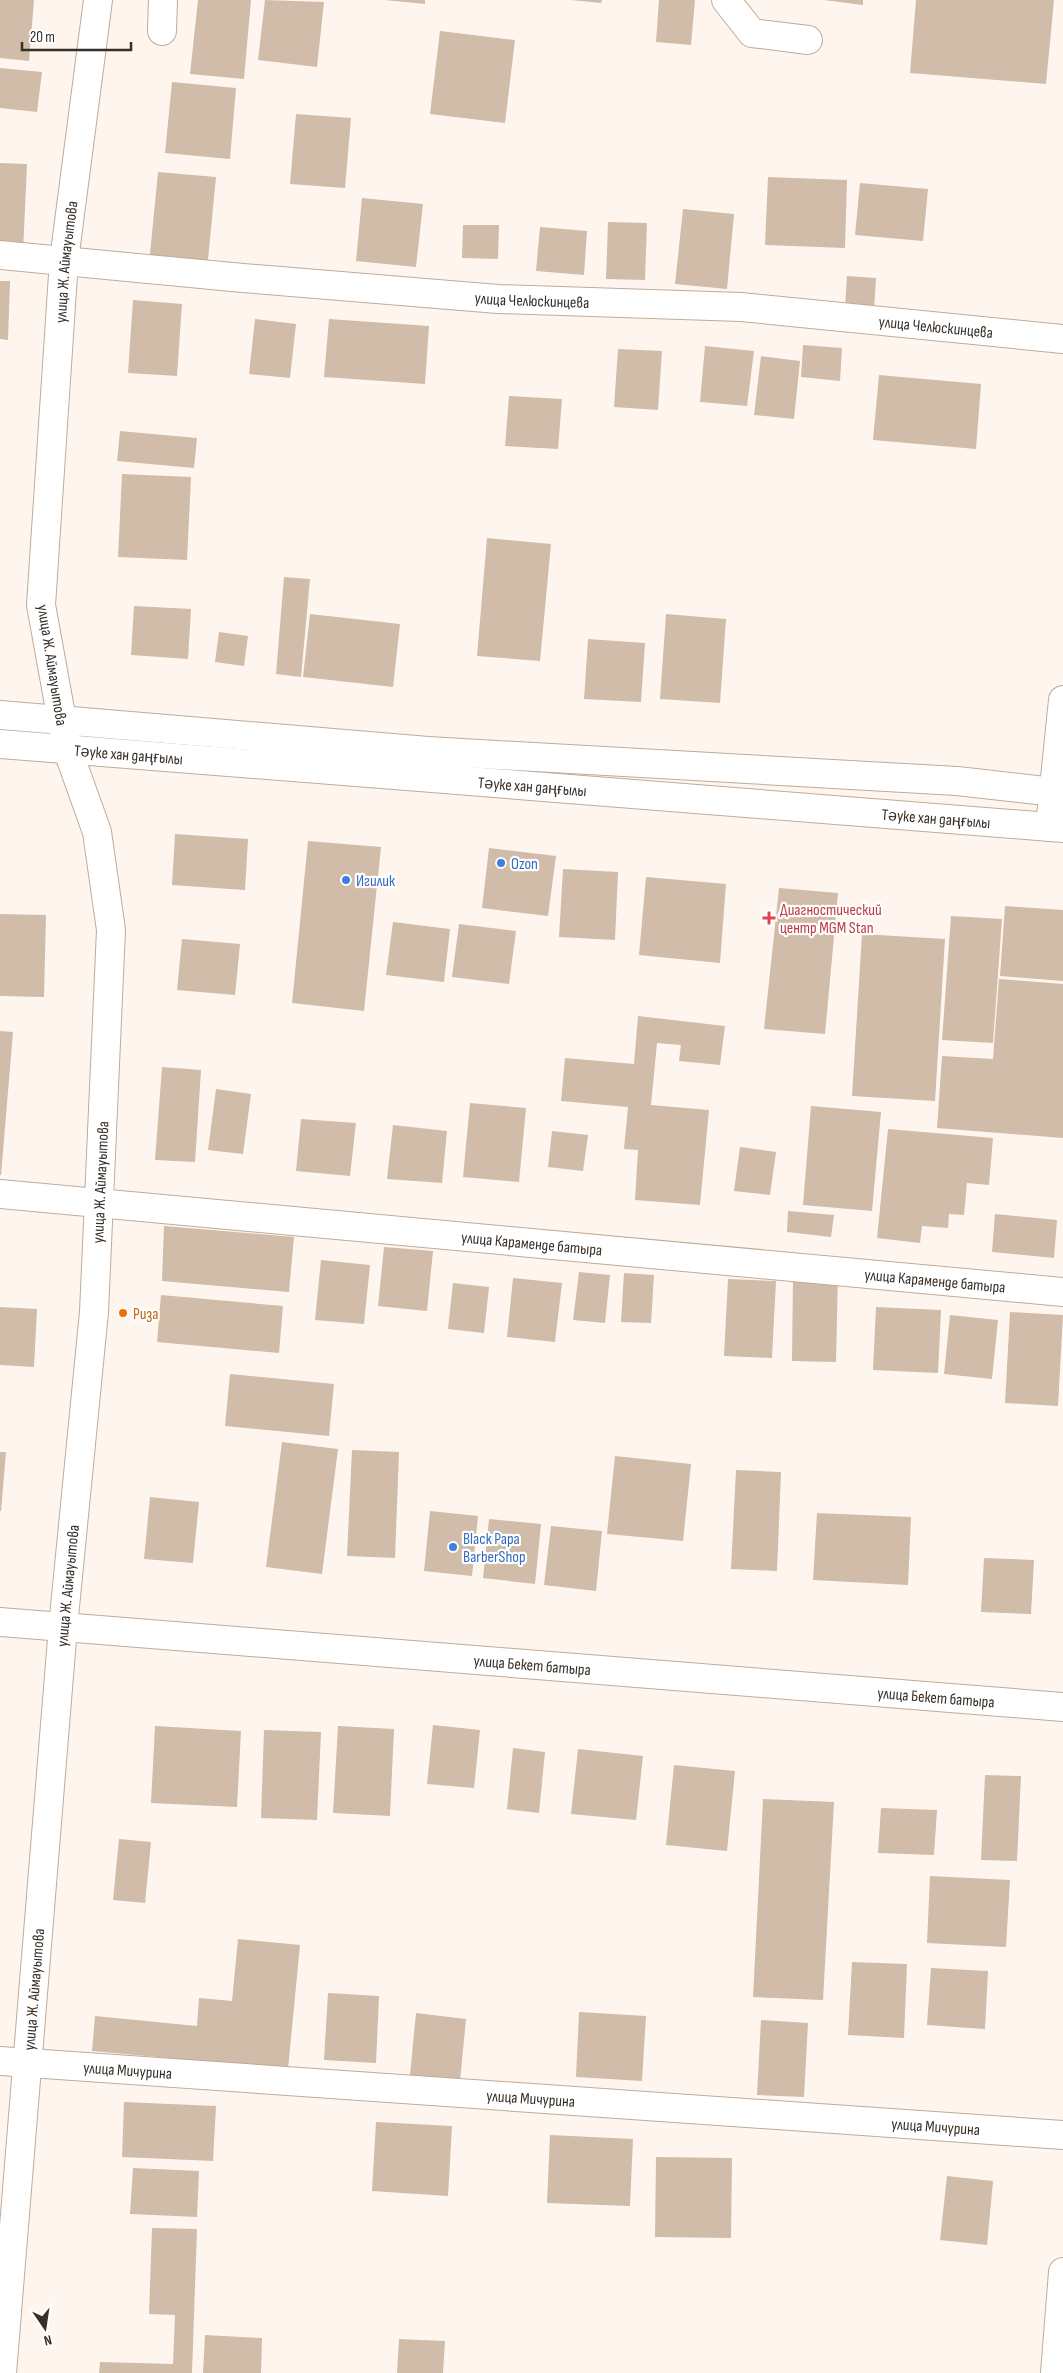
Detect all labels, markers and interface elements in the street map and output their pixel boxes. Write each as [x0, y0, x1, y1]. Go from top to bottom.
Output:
scale bar [22, 20, 131, 52]
text: 20 m [30, 28, 55, 47]
street label: улица Ж. Аймауытова [52, 200, 83, 324]
street label: улица Челюскинцева [474, 289, 590, 313]
street label: улица Челюскинцева [878, 313, 994, 343]
street label: улица Ж. Аймауытова [33, 603, 70, 727]
street label: Тәуке хан даңғылы [73, 742, 184, 769]
street label: Тәуке хан даңғылы [477, 774, 587, 801]
street label: Тәуке хан даңғылы [881, 806, 991, 833]
place label: Ozon [511, 855, 538, 874]
marker: Ozon [495, 857, 507, 869]
place label: Игилик [356, 872, 396, 891]
marker: Игилик [340, 874, 352, 886]
place label: Диагностический центр MGM Stan [780, 901, 882, 938]
marker: Диагностический центр MGM Stan [762, 911, 776, 925]
street label: улица Ж. Аймауытова [89, 1121, 113, 1244]
street label: улица Караменде батыра [460, 1229, 603, 1260]
street label: улица Караменде батыра [864, 1266, 1006, 1298]
place label: Риза [133, 1305, 158, 1324]
marker: Риза [117, 1307, 129, 1319]
street label: улица Ж. Аймауытова [53, 1524, 84, 1648]
place label: Black Papa BarberShop [463, 1530, 526, 1567]
marker: Black Papa BarberShop [447, 1541, 459, 1553]
street label: улица Бекет батыра [473, 1652, 591, 1680]
street label: улица Бекет батыра [877, 1684, 995, 1712]
street label: улица Ж. Аймауытова [20, 1928, 49, 2051]
street label: улица Мичурина [83, 2059, 173, 2084]
street label: улица Мичурина [486, 2087, 576, 2112]
street label: улица Мичурина [891, 2115, 981, 2140]
north arrow [20, 2303, 70, 2353]
text: N [42, 2331, 53, 2349]

